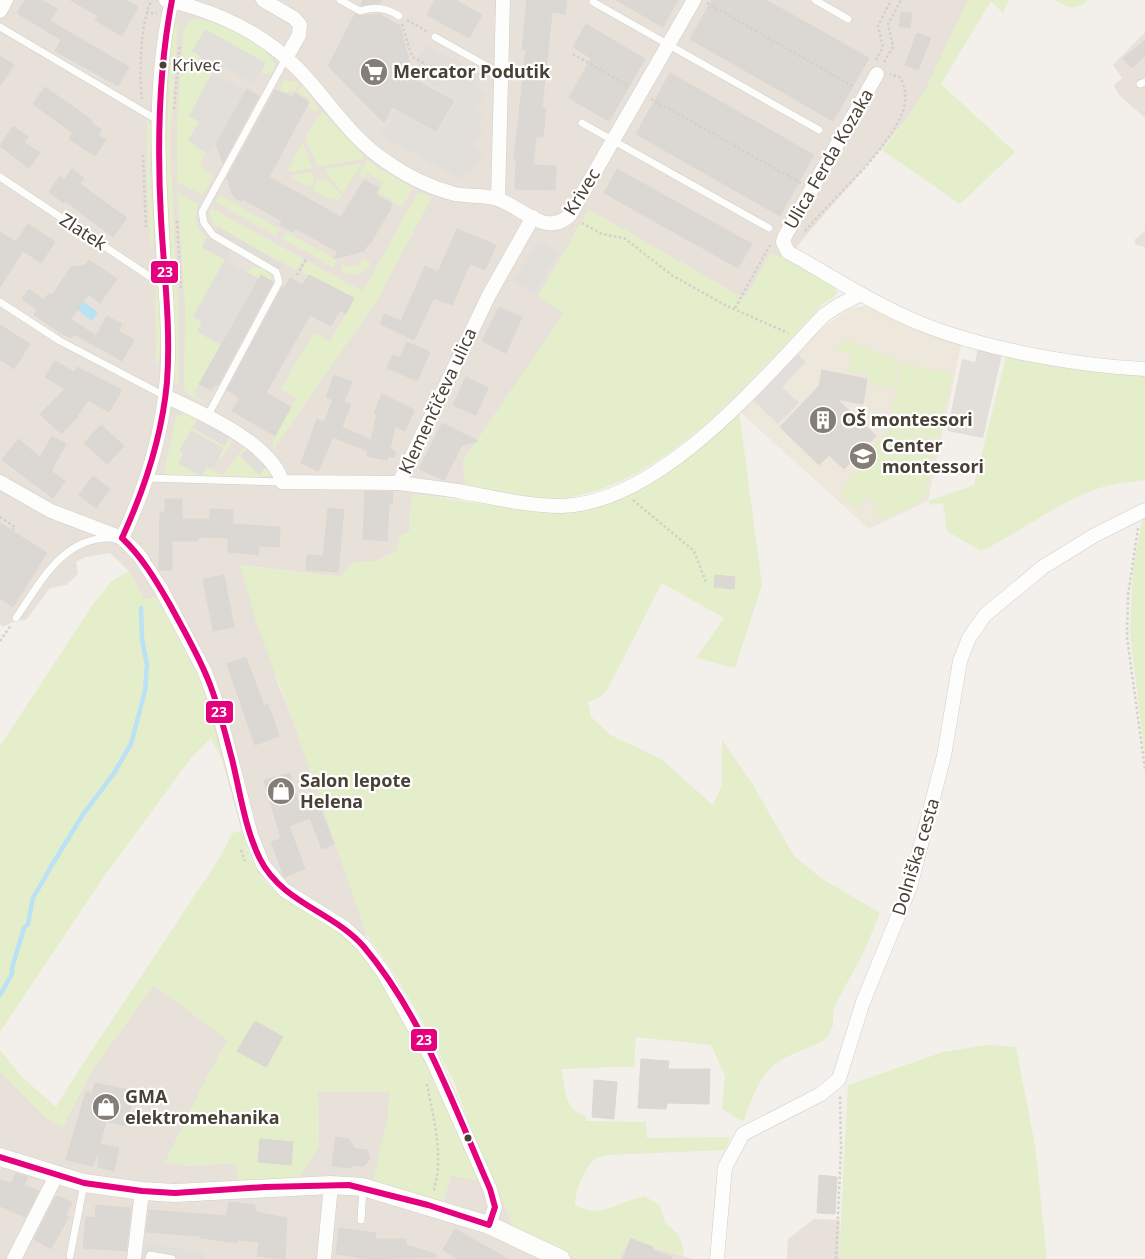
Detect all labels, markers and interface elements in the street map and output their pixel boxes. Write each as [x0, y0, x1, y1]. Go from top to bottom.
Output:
place label: Krivec [172, 53, 220, 76]
supermarket icon: Mercator Podutik [359, 57, 389, 87]
place label: Mercator Podutik [393, 59, 551, 83]
marker: Krivec [158, 60, 168, 70]
street label: Ulica Ferda Kozaka [778, 84, 878, 233]
street label: Krivec [557, 163, 605, 220]
street label: Zlatek [55, 207, 112, 255]
line badge: 23 [150, 260, 179, 284]
text: 23 [157, 262, 173, 281]
street label: Klemenčičeva ulica [393, 324, 482, 478]
building icon: OŠ montessori [808, 405, 838, 435]
place label: OŠ montessori [842, 407, 973, 431]
place label: Center montessori [882, 433, 984, 478]
school or university icon: Center montessori [848, 441, 878, 471]
line badge: 23 [205, 700, 234, 724]
text: 23 [211, 702, 227, 721]
place label: Salon lepote Helena [300, 768, 411, 813]
shop icon: Salon lepote Helena [266, 776, 296, 806]
street label: Dolniška cesta [886, 795, 944, 918]
line badge: 23 [410, 1028, 438, 1052]
text: 23 [416, 1030, 432, 1049]
place label: GMA elektromehanika [125, 1084, 280, 1129]
shop icon: GMA elektromehanika [91, 1092, 121, 1122]
unlabelled marker [463, 1133, 473, 1143]

